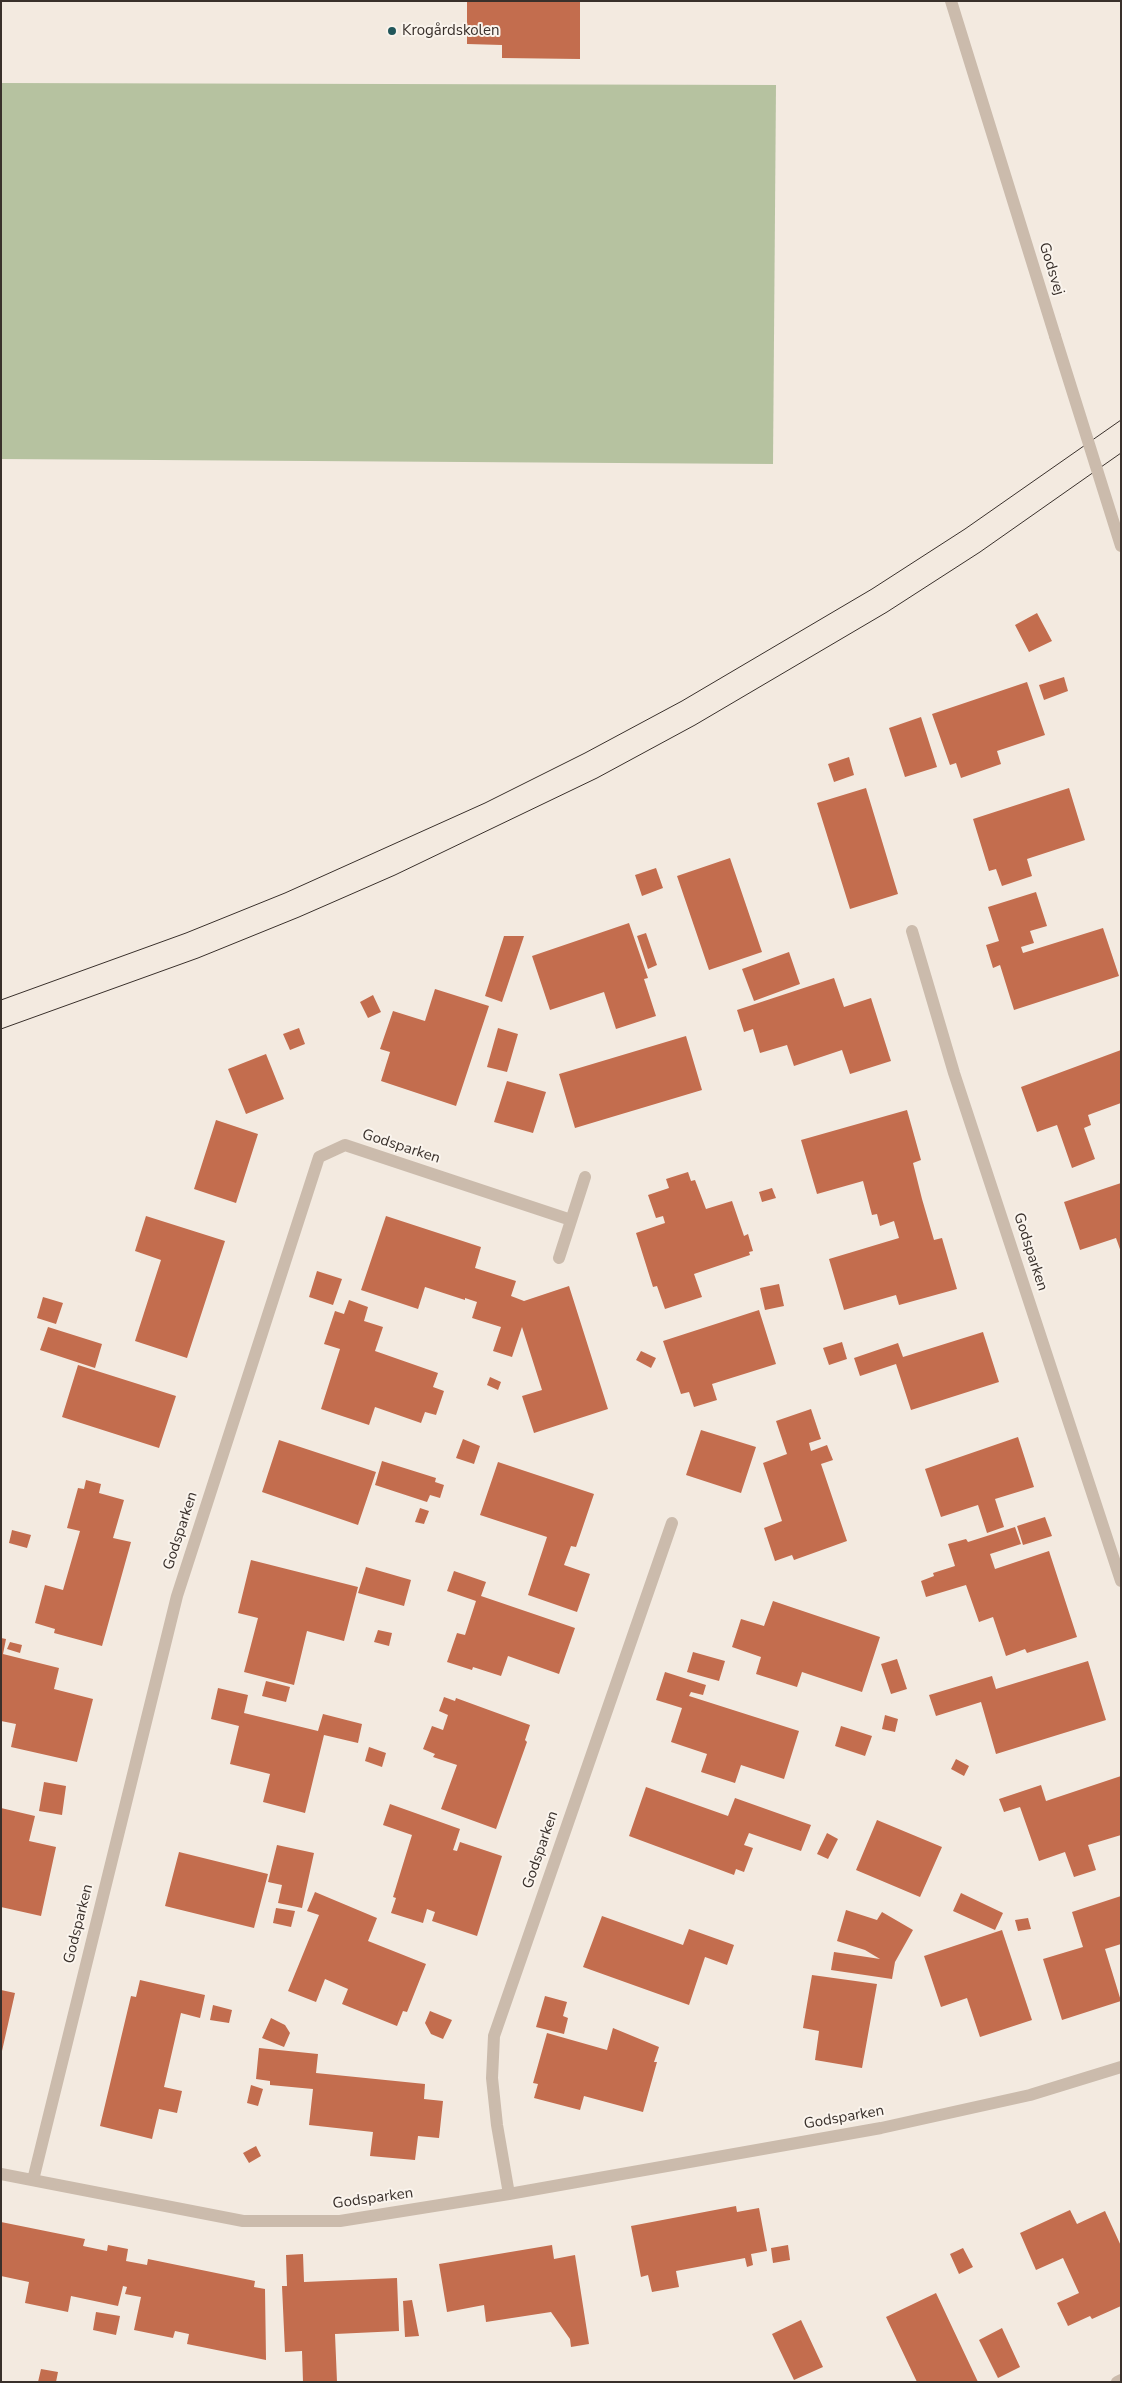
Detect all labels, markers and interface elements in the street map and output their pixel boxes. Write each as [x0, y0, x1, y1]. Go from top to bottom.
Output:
place label: Krogårdskolen [402, 22, 499, 40]
marker: Krogårdskolen [386, 25, 398, 37]
street label: Godsvej [1034, 240, 1068, 298]
street label: Godsparken [360, 1126, 442, 1168]
street label: Godsparken [1009, 1211, 1051, 1293]
street label: Godsparken [160, 1490, 202, 1572]
street label: Godsparken [519, 1809, 563, 1891]
street label: Godsparken [60, 1882, 98, 1966]
street label: Godsparken [803, 2102, 885, 2134]
street label: Godsparken [332, 2184, 414, 2214]

